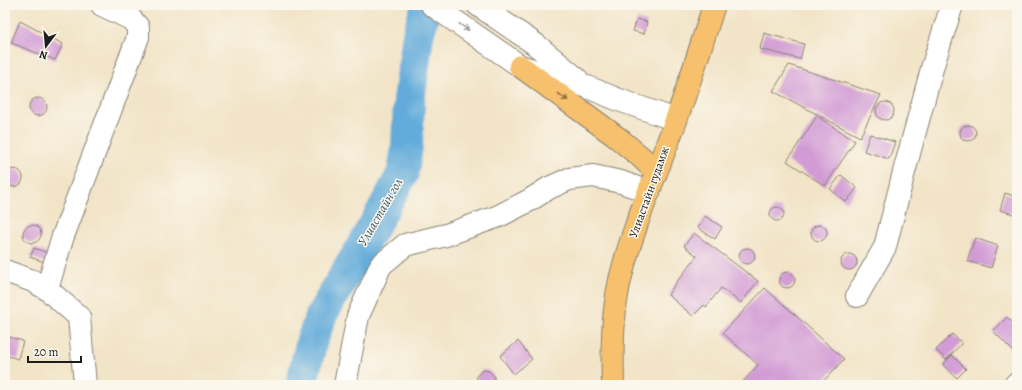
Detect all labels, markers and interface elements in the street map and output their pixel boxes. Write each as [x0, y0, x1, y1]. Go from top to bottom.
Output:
one-way arrow [458, 23, 469, 31]
north arrow [26, 26, 66, 66]
text: N [37, 47, 49, 63]
one-way arrow [557, 93, 568, 102]
street label: Улиастайн гудамж [625, 144, 673, 240]
water label: Улиастайн гол [354, 174, 407, 249]
scale bar [28, 338, 81, 364]
text: 20 m [34, 344, 58, 360]

